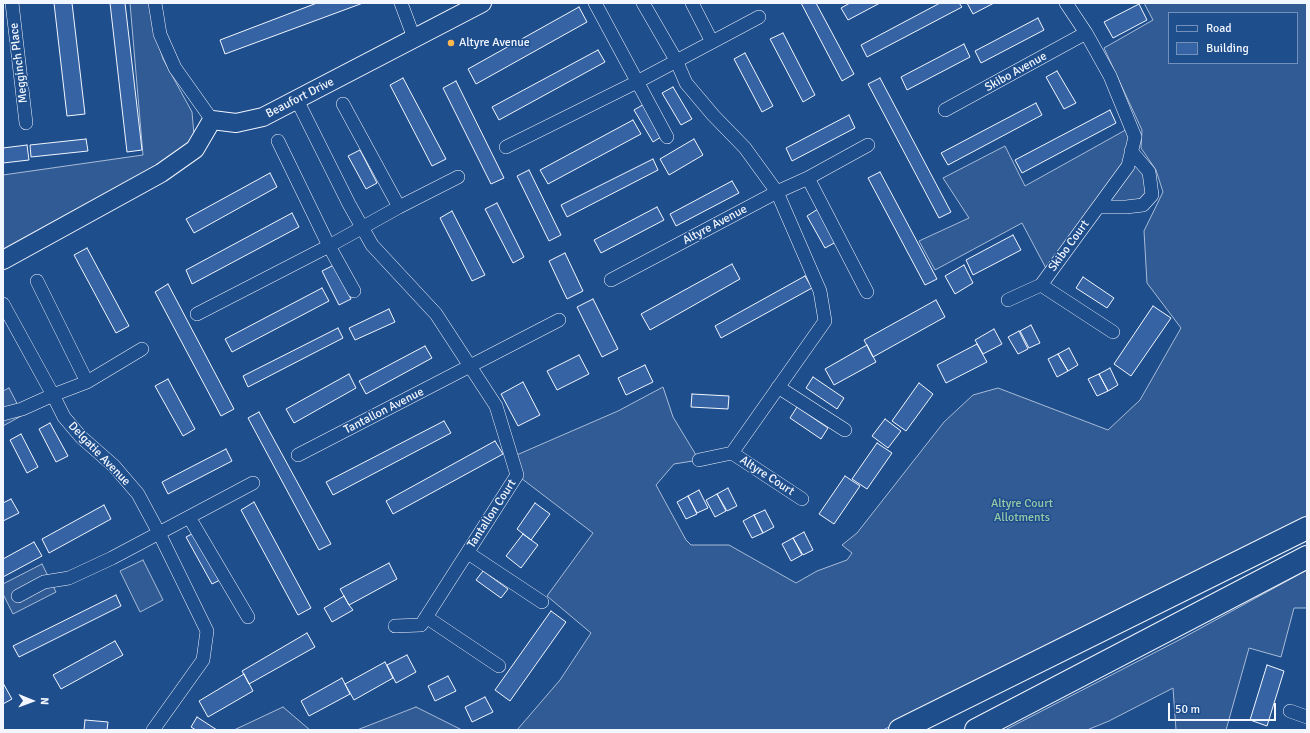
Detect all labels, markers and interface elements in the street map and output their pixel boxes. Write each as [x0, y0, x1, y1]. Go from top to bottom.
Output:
legend [1168, 12, 1298, 64]
text: Road [1206, 21, 1232, 36]
street label: Megginch Place [7, 22, 31, 104]
place label: Altyre Avenue [459, 36, 530, 50]
marker: Altyre Avenue [446, 38, 456, 48]
text: Building [1206, 41, 1249, 56]
street label: Skibo Avenue [983, 49, 1049, 95]
street label: Beaufort Drive [264, 75, 336, 121]
street label: Altyre Avenue [680, 202, 750, 248]
street label: Skibo Court [1046, 218, 1092, 274]
street label: Tantallon Avenue [342, 385, 426, 437]
street label: Delgatie Avenue [65, 419, 133, 489]
street label: Altyre Court [737, 453, 797, 499]
street label: Tantallon Court [464, 477, 520, 551]
park label: Altyre Court Allotments [991, 497, 1053, 525]
north arrow [12, 681, 52, 721]
scale bar [1170, 695, 1278, 721]
text: N [38, 697, 51, 705]
text: 50 m [1175, 702, 1200, 717]

